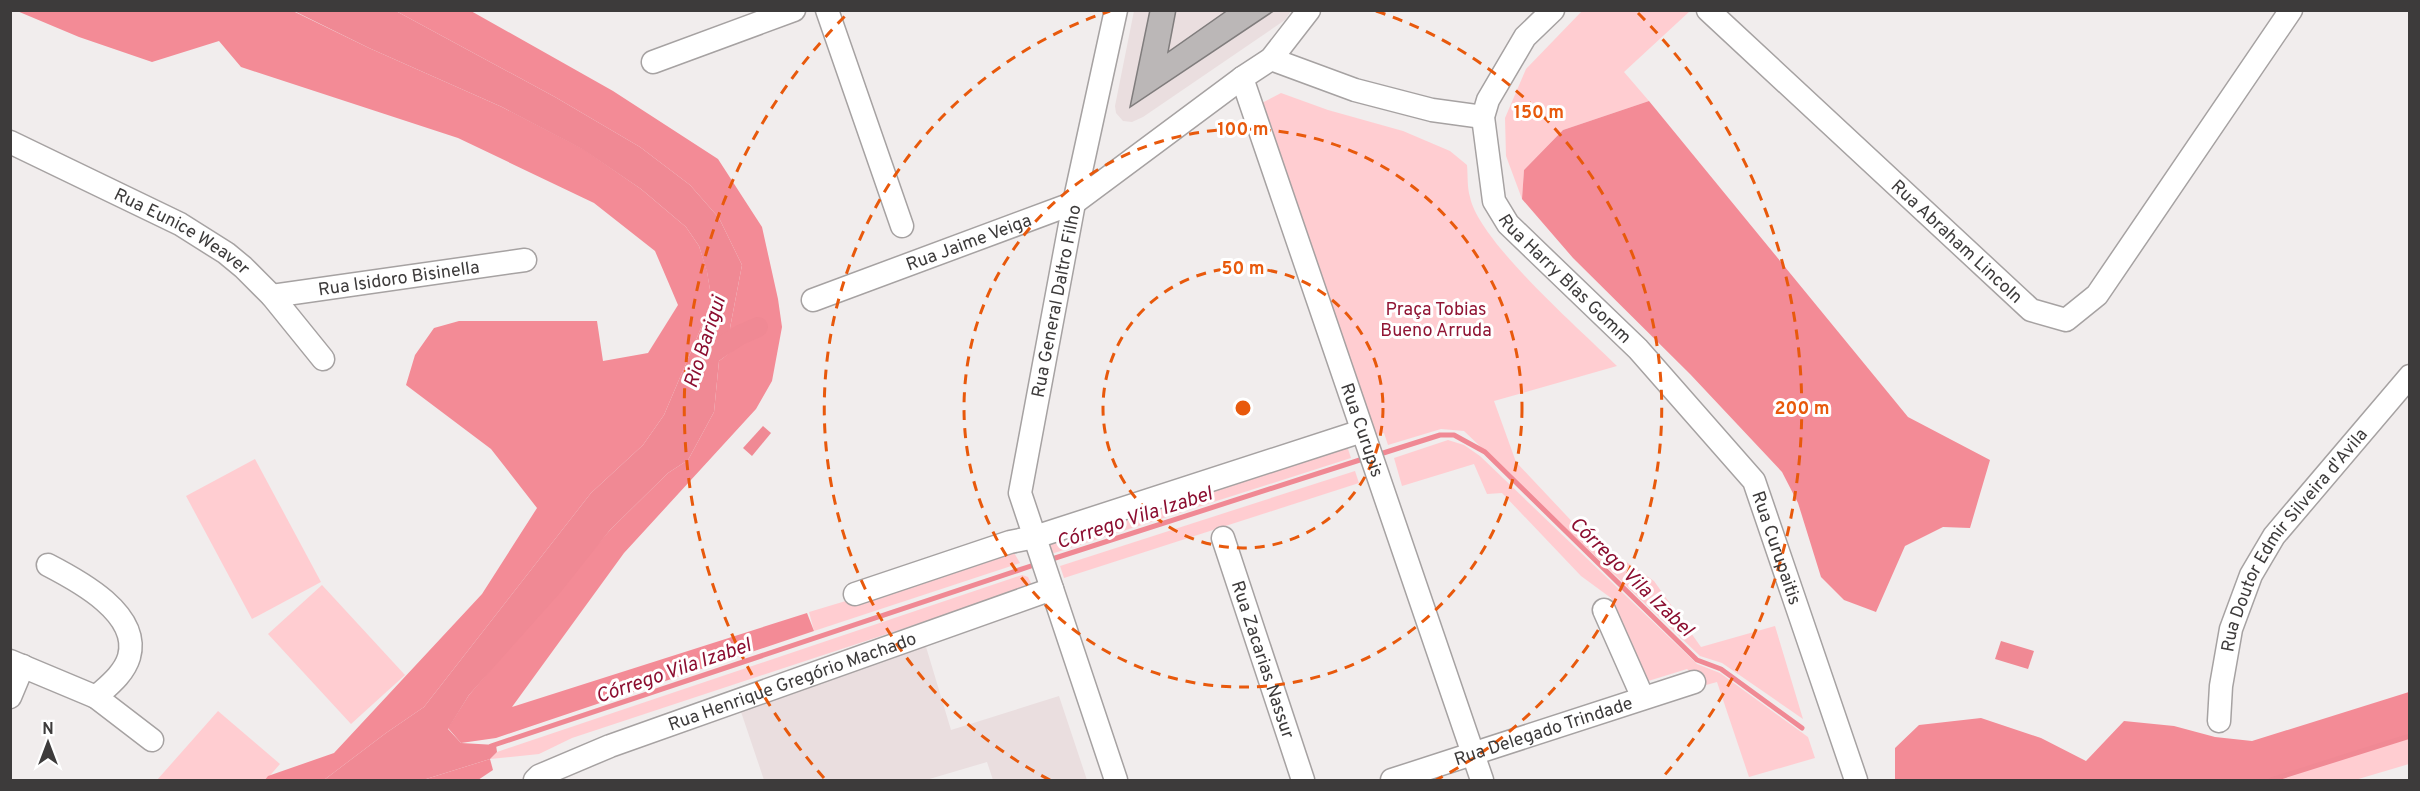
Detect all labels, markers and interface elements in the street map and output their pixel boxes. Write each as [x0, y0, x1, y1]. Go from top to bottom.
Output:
text: 150 m [1514, 102, 1564, 125]
text: 100 m [1217, 119, 1269, 142]
street label: Rua Abraham Lincoln [1885, 176, 2027, 309]
street label: Rua Eunice Weaver [110, 184, 254, 280]
street label: Rua General Daltro Filho [1027, 203, 1087, 400]
street label: Rua Jaime Veiga [903, 210, 1035, 277]
street label: Rua Harry Blas Gomm [1492, 210, 1635, 349]
street label: Rua Isidoro Bisinella [317, 257, 481, 302]
text: 50 m [1221, 258, 1265, 281]
water label: Rio Barigui [679, 292, 733, 392]
park label: Praça Tobias Bueno Arruda [1380, 299, 1492, 343]
street label: Rua Curupis [1334, 380, 1388, 481]
centre of rings [1233, 398, 1253, 418]
text: 200 m [1774, 398, 1830, 421]
street label: Rua Doutor Edmir Silveira d'Avila [2217, 424, 2374, 654]
water label: Córrego Vila Izabel [1053, 481, 1217, 556]
street label: Rua Curupaitis [1745, 488, 1805, 608]
water label: Córrego Vila Izabel [1563, 512, 1699, 644]
street label: Rua Zacarias Nassur [1225, 578, 1299, 742]
street label: Rua Henrique Gregório Machado [665, 628, 920, 737]
water label: Córrego Vila Izabel [593, 633, 756, 711]
street label: Rua Delegado Trindade [1451, 693, 1636, 772]
north arrow [18, 713, 78, 773]
text: N [42, 720, 54, 740]

